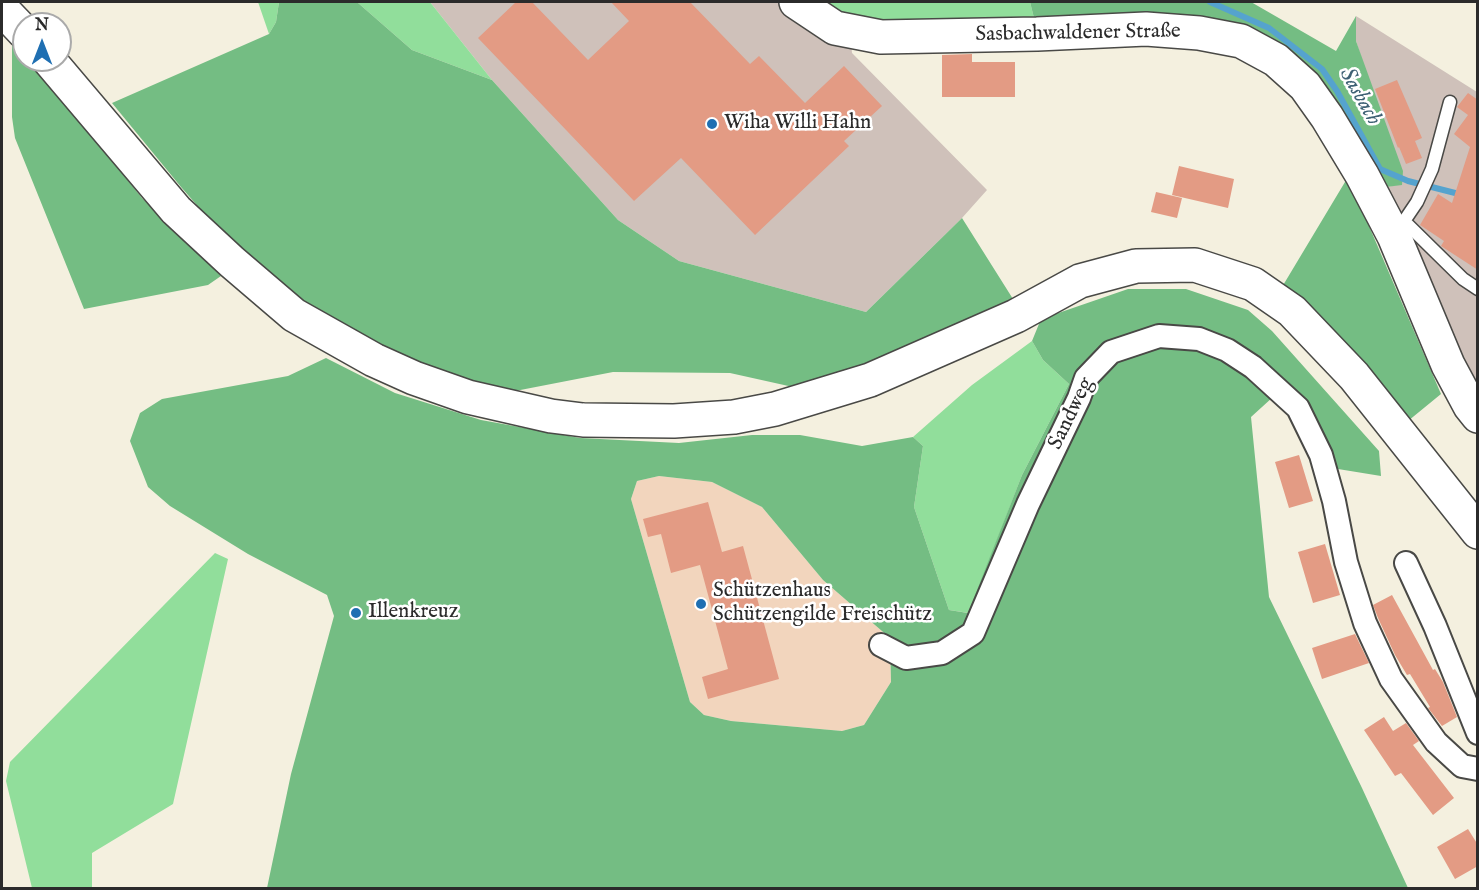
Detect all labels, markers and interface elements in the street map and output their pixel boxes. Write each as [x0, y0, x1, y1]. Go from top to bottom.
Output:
north arrow [12, 12, 72, 72]
text: N [35, 16, 49, 36]
street label: Sasbachwaldener Straße [975, 20, 1181, 48]
water label: Sasbach [1332, 64, 1386, 130]
place label: Wiha Willi Hahn [724, 111, 871, 137]
marker: Wiha Willi Hahn [705, 117, 719, 131]
street label: Sandweg [1044, 374, 1100, 454]
place label: Schützenhaus Schützengilde Freischütz [713, 579, 932, 629]
marker: Schützenhaus Schützengilde Freischütz [694, 597, 708, 611]
place label: Illenkreuz [368, 600, 458, 626]
marker: Illenkreuz [349, 606, 363, 620]

